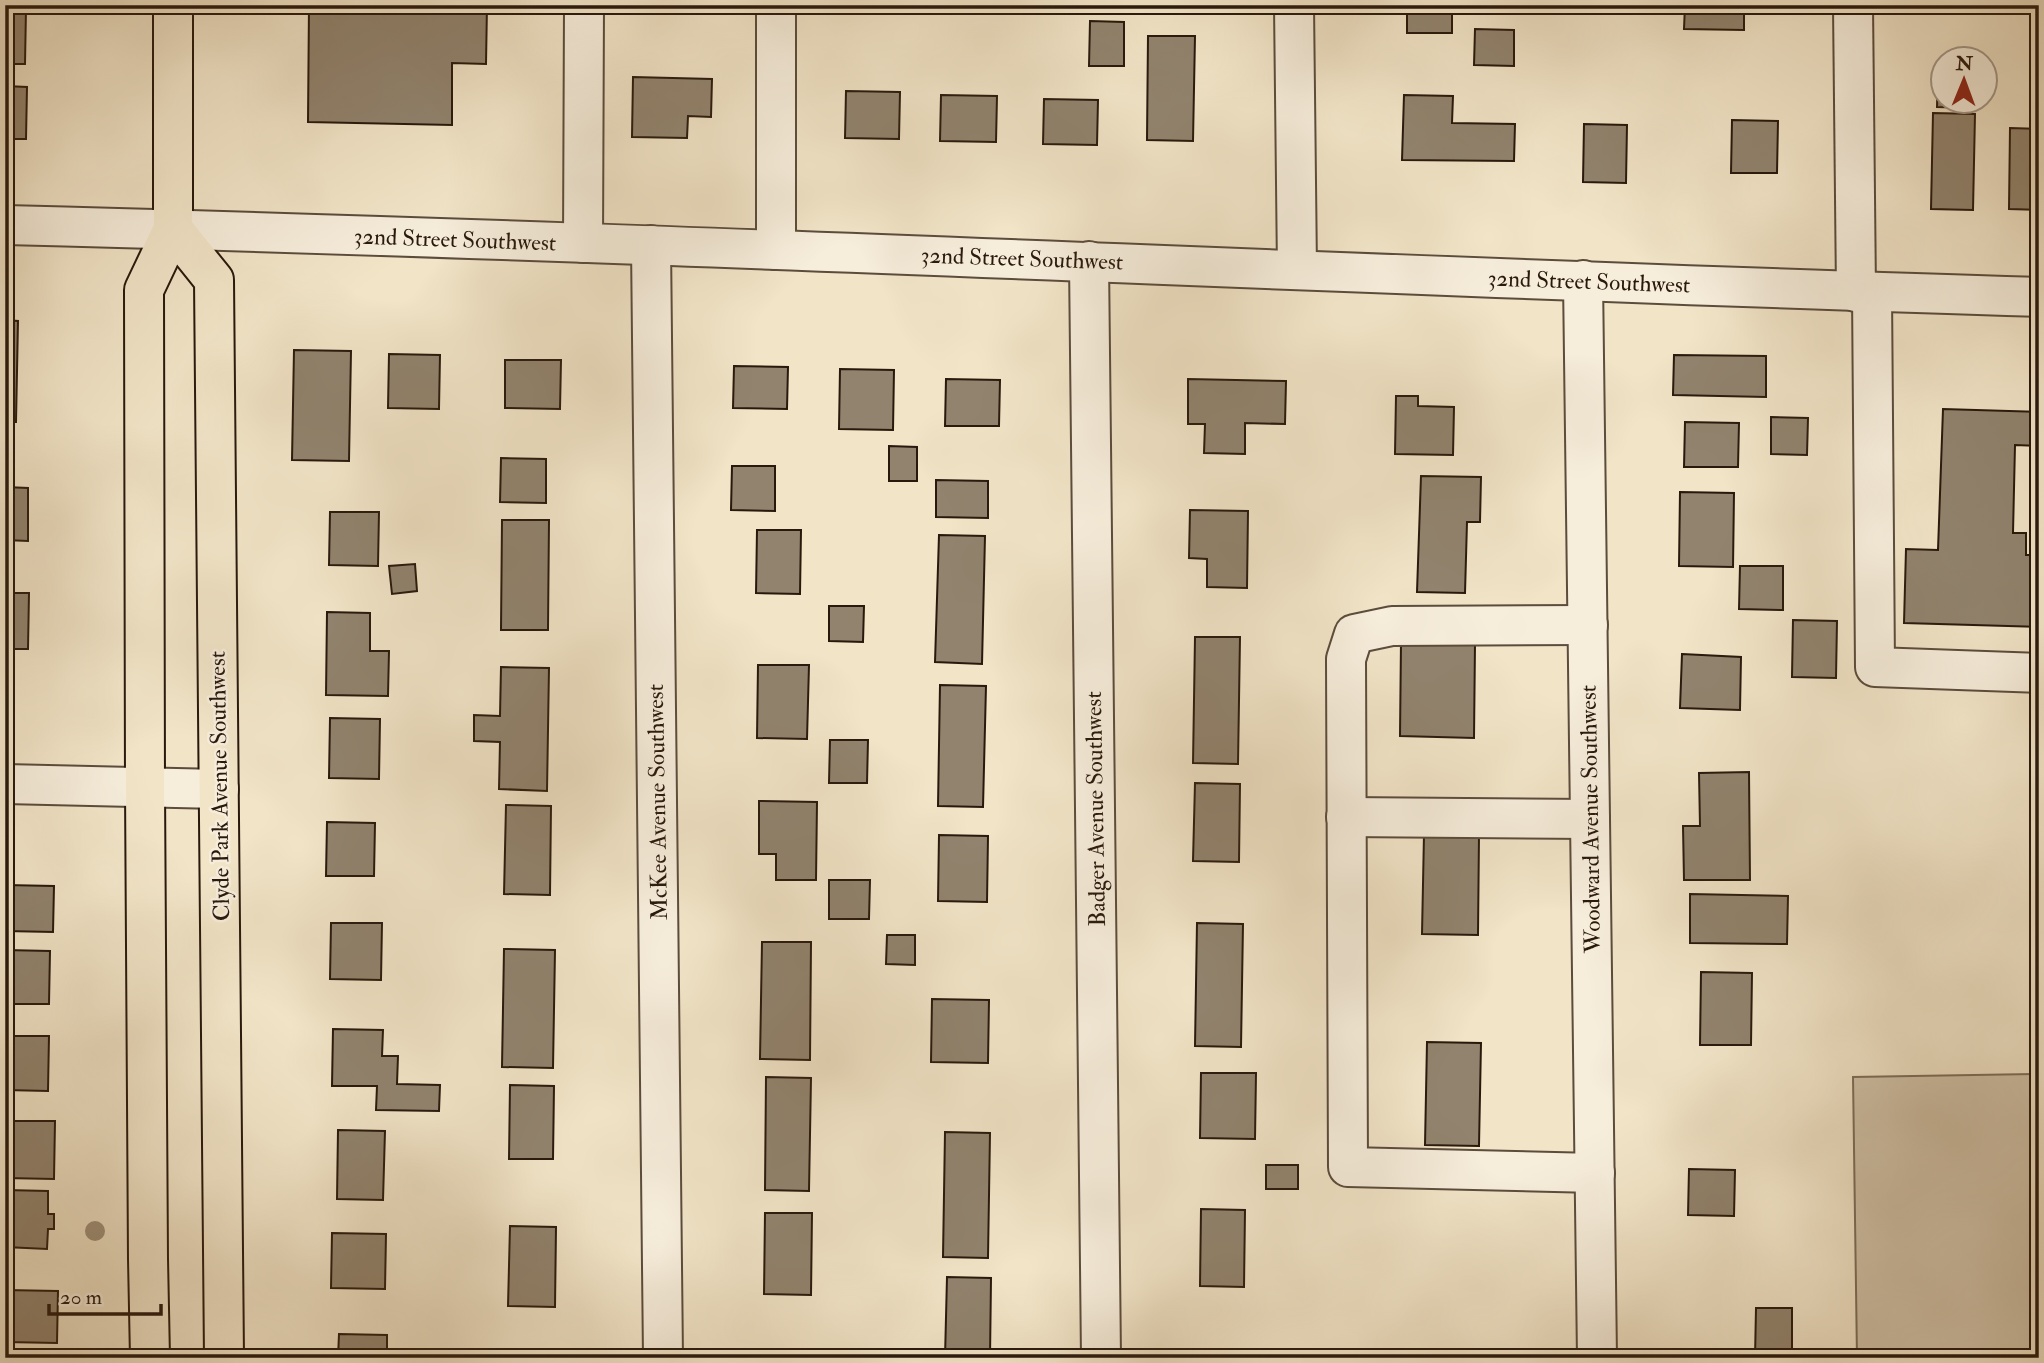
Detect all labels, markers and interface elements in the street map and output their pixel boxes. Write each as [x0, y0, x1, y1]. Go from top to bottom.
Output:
north arrow [1928, 46, 1998, 116]
text: N [1955, 52, 1974, 76]
street label: 32nd Street Southwest [353, 221, 557, 258]
street label: 32nd Street Southwest [920, 240, 1124, 277]
street label: 32nd Street Southwest [1487, 263, 1691, 300]
street label: Clyde Park Avenue Southwest [203, 651, 236, 921]
street label: McKee Avenue Southwest [641, 684, 674, 920]
street label: Woodward Avenue Southwest [1574, 685, 1607, 954]
street label: Badger Avenue Southwest [1079, 691, 1112, 927]
scale bar [49, 1272, 161, 1316]
text: 20 m [60, 1284, 102, 1311]

